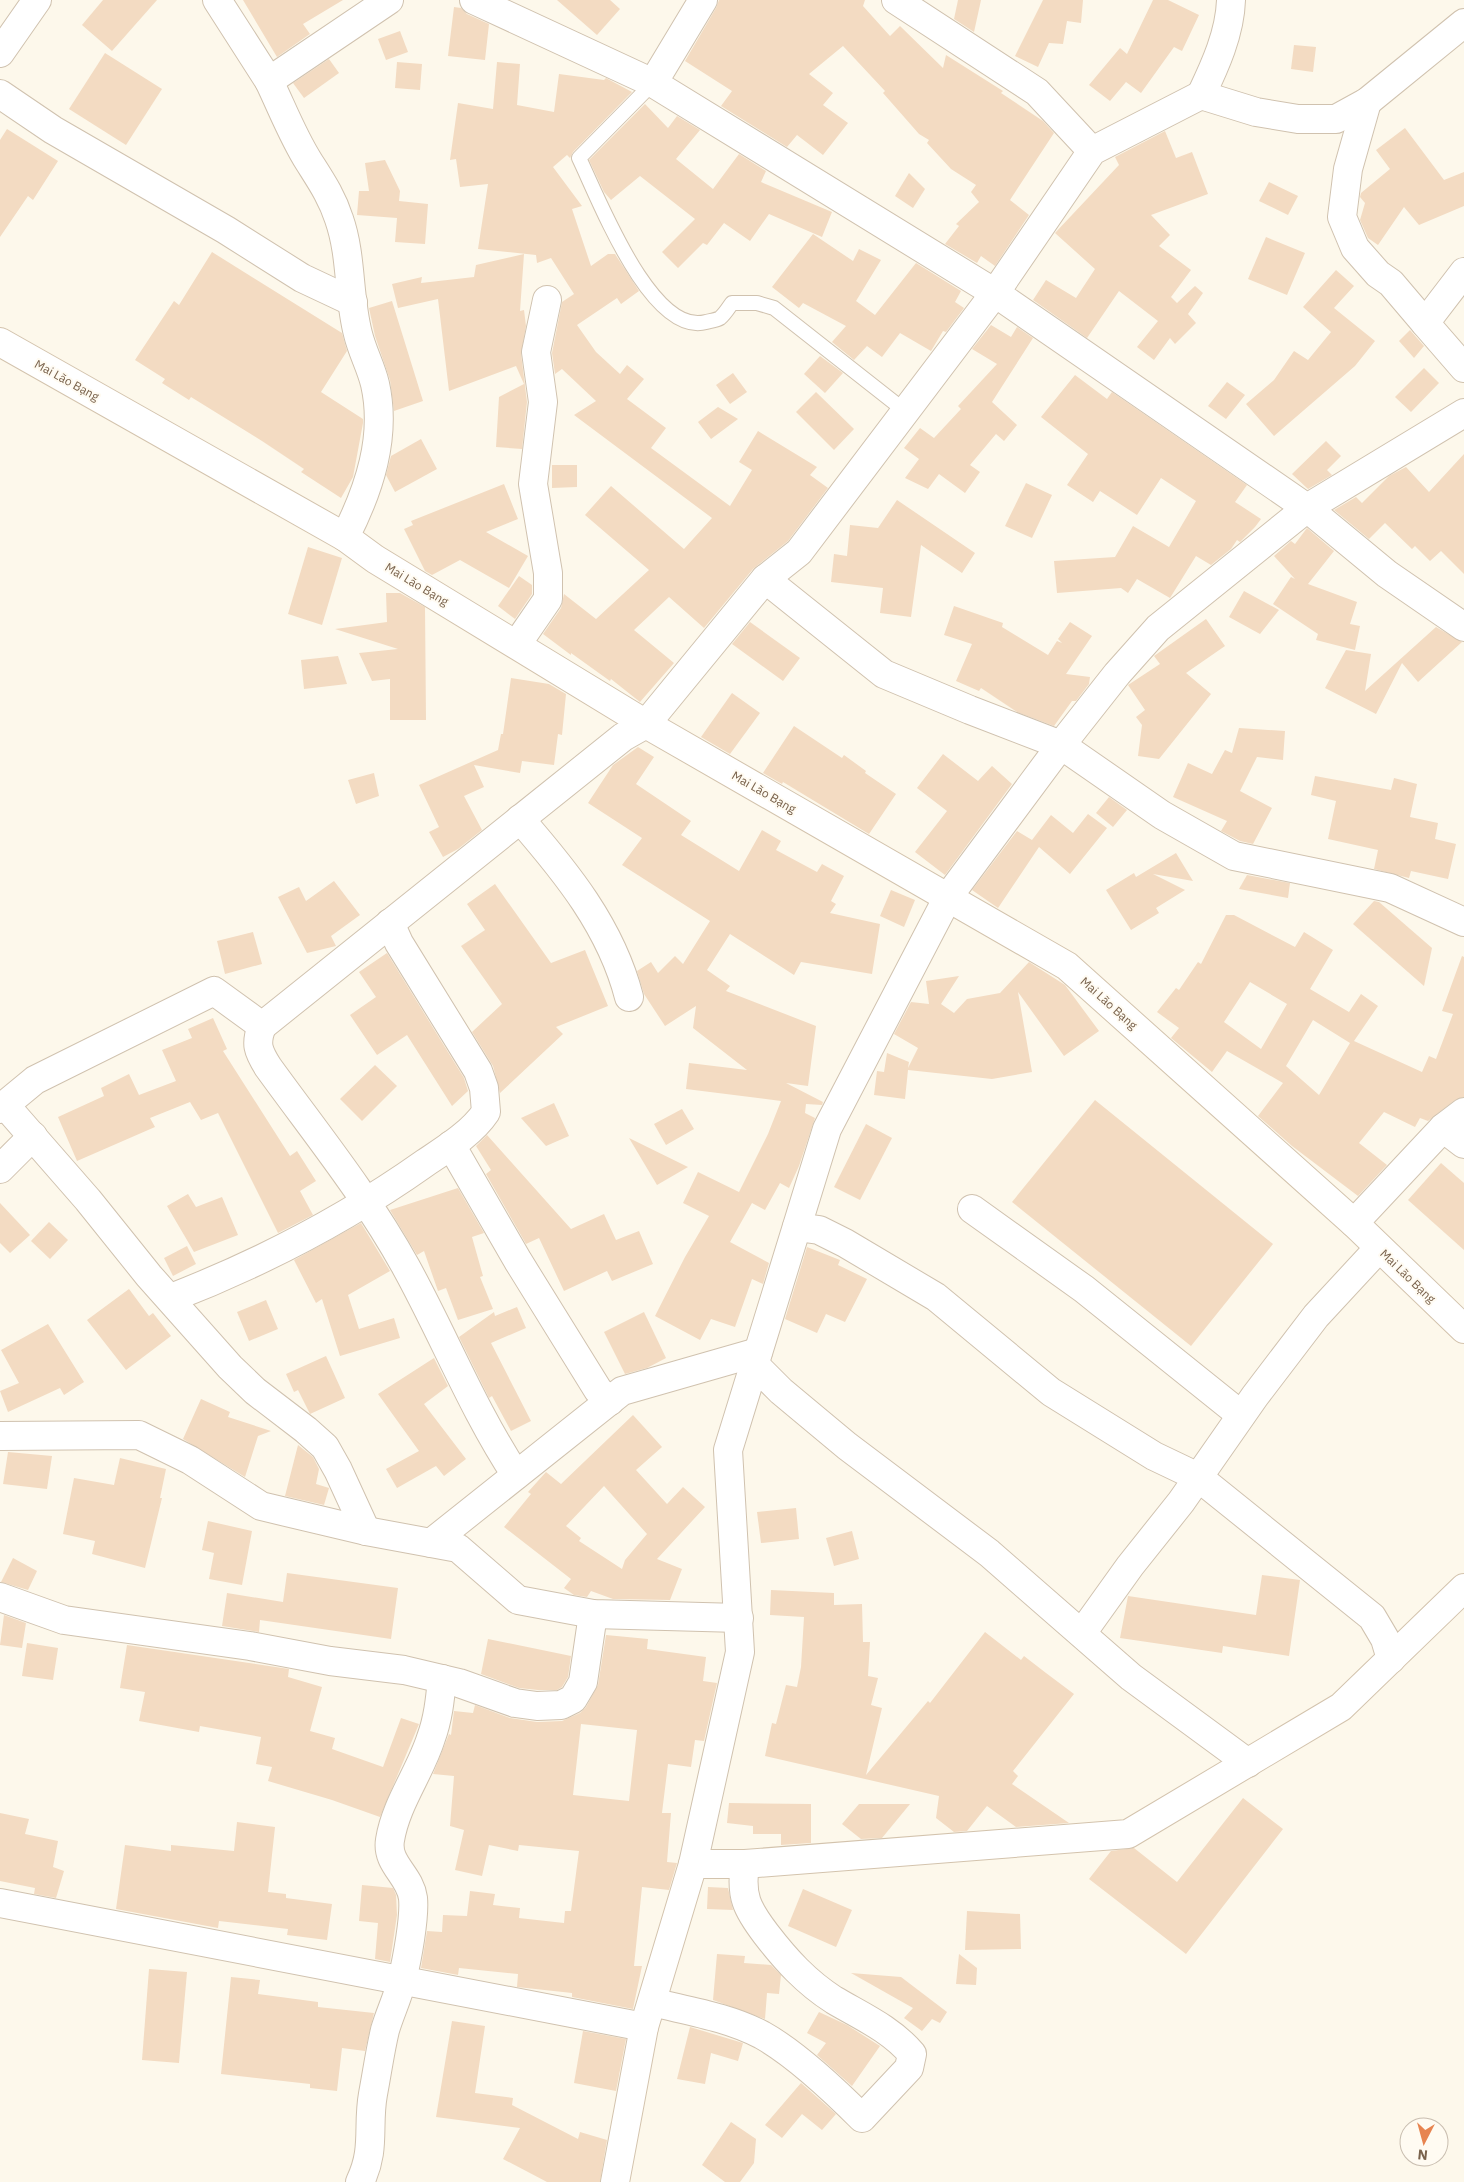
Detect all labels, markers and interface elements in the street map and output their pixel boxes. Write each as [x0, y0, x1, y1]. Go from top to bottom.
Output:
street label: Mai Lão Bạng [32, 356, 102, 404]
street label: Mai Lão Bạng [383, 559, 452, 609]
street label: Mai Lão Bạng [729, 768, 799, 817]
street label: Mai Lão Bạng [1077, 974, 1141, 1033]
street label: Mai Lão Bạng [1377, 1246, 1439, 1307]
north arrow [1399, 2117, 1449, 2167]
text: N [1417, 2145, 1429, 2164]

